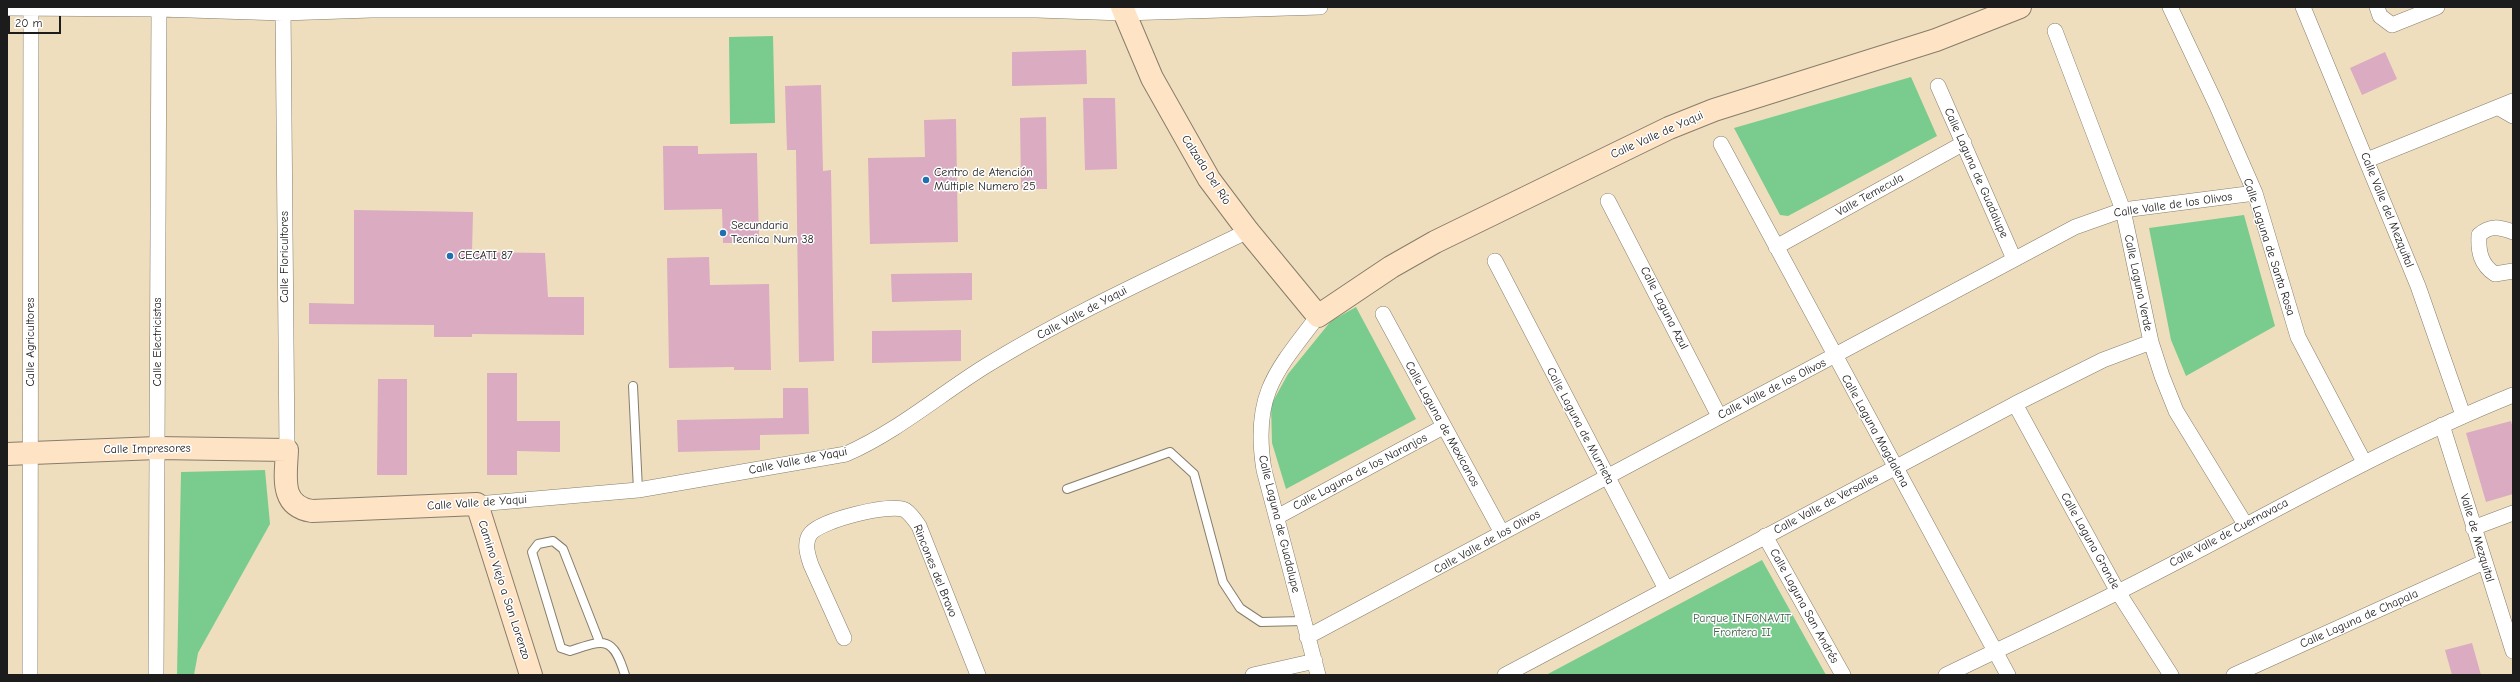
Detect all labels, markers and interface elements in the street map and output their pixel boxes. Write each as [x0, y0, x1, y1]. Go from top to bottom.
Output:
scale bar [10, 8, 63, 34]
text: 20 m [15, 16, 43, 30]
street label: Calle Laguna de Guadalupe [1941, 106, 2011, 240]
street label: Calle Valle de Yaqui [1608, 108, 1706, 162]
street label: Calzada Del Río [1178, 132, 1234, 208]
street label: Calle Valle del Mezquital [2357, 150, 2417, 270]
place label: Centro de Atención Múltiple Numero 25 [934, 166, 1036, 194]
street label: Valle Temecula [1834, 170, 1906, 220]
marker: Centro de Atención Múltiple Numero 25 [921, 175, 931, 185]
street label: Calle Laguna de Santa Rosa [2240, 176, 2298, 318]
street label: Calle Valle de los Olivos [2113, 190, 2233, 220]
street label: Calle Floricultores [278, 211, 292, 303]
place label: Secundaria Tecnica Num 38 [731, 219, 814, 247]
marker: Secundaria Tecnica Num 38 [718, 228, 728, 238]
street label: Calle Laguna Verde [2121, 233, 2155, 333]
place label: CECATI 87 [458, 249, 513, 263]
marker: CECATI 87 [445, 251, 455, 261]
street label: Calle Laguna Azul [1637, 264, 1691, 352]
street label: Calle Valle de Yaqui [1034, 283, 1130, 343]
street label: Calle Agricultores [24, 297, 38, 387]
street label: Calle Electricistas [151, 297, 165, 387]
street label: Calle Valle de los Olivos [1716, 355, 1828, 423]
street label: Calle Laguna de Mexicanos [1402, 359, 1482, 489]
street label: Calle Laguna de Murrieta [1543, 365, 1617, 487]
street label: Calle Laguna Magdalena [1838, 372, 1912, 490]
street label: Calle Laguna de los Naranjos [1290, 430, 1430, 514]
street label: Calle Impresores [103, 441, 191, 457]
street label: Calle Valle de Yaqui [748, 444, 848, 478]
street label: Calle Laguna de Guadalupe [1255, 454, 1303, 594]
street label: Calle Valle de Versalles [1771, 470, 1881, 538]
street label: Calle Laguna Grande [2057, 490, 2123, 592]
street label: Calle Valle de Yaqui [427, 492, 527, 514]
street label: Valle de Mezquital [2457, 492, 2497, 584]
street label: Calle Valle de Cuernavaca [2167, 496, 2291, 570]
street label: Calle Valle de los Olivos [1431, 507, 1543, 577]
street label: Camino Viejo a San Lorenzo [475, 518, 533, 662]
street label: Rincones del Bravo [910, 523, 960, 619]
street label: Calle Laguna San Andrés [1766, 546, 1842, 666]
street label: Calle Laguna de Chapala [2298, 586, 2420, 652]
park label: Parque INFONAVIT Frontera II [1693, 612, 1791, 640]

